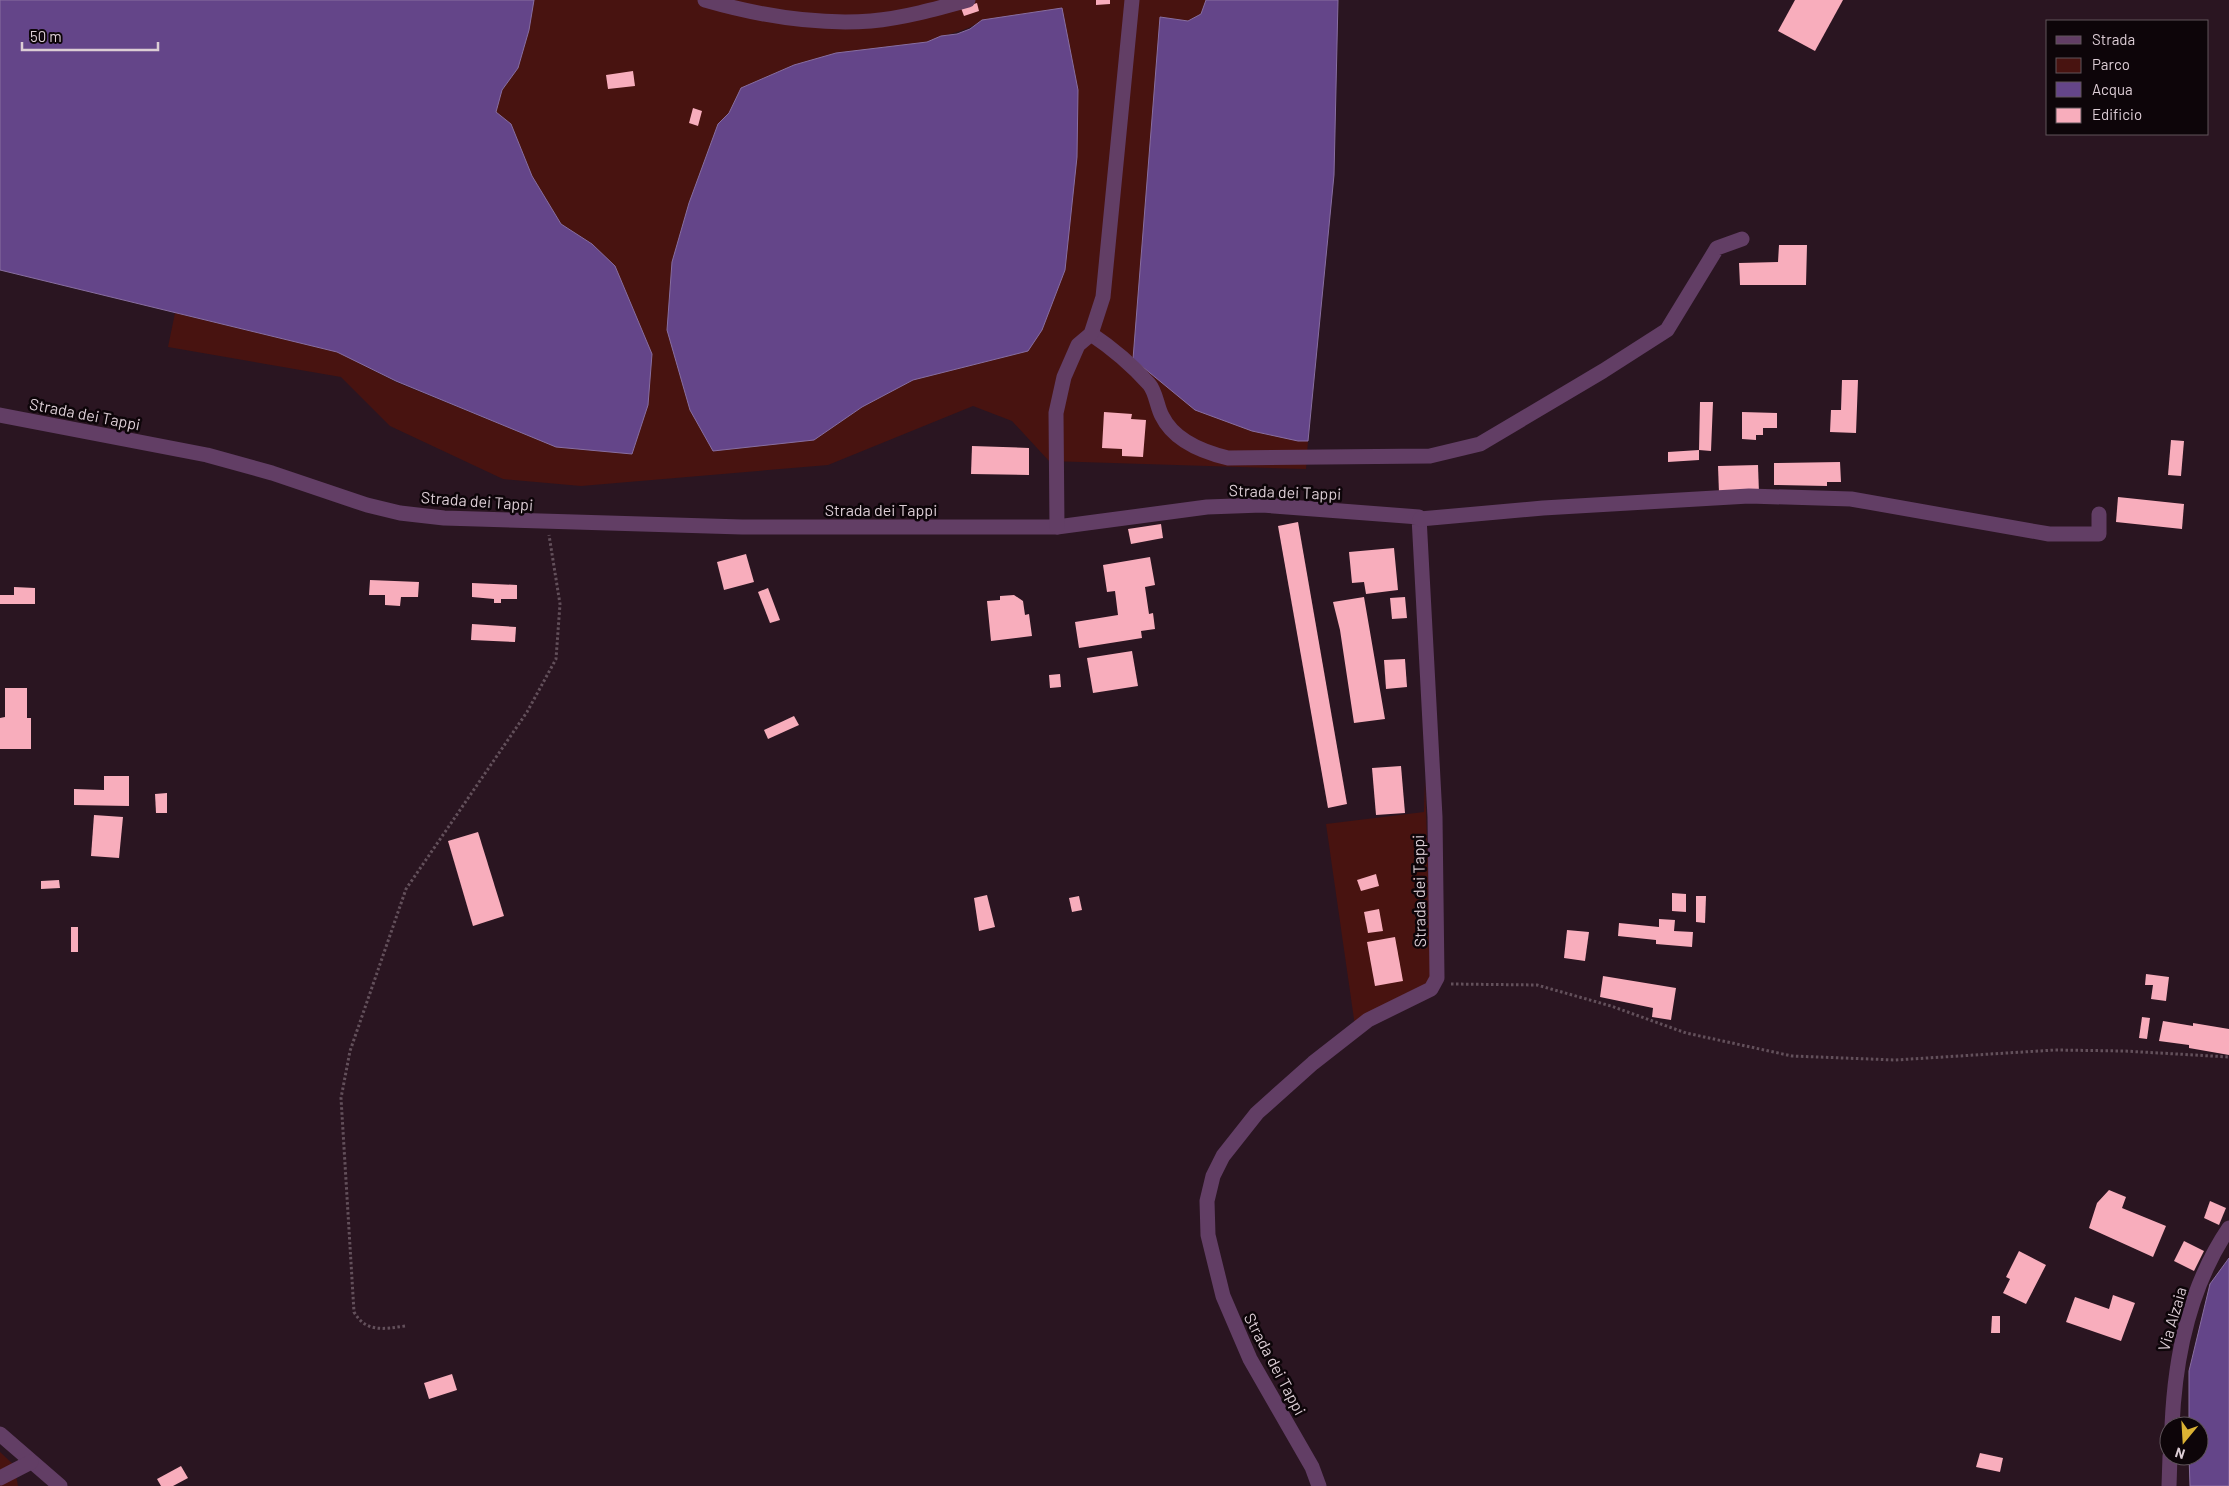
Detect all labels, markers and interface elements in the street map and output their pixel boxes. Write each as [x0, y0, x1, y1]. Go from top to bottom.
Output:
scale bar [22, 20, 159, 52]
legend [2046, 20, 2209, 135]
text: 50 m [30, 27, 62, 45]
text: Strada [2092, 30, 2135, 48]
text: Parco [2092, 55, 2130, 73]
text: Acqua [2092, 80, 2133, 98]
text: Edificio [2092, 105, 2142, 123]
street label: Strada dei Tappi [28, 393, 142, 434]
street label: Strada dei Tappi [1228, 480, 1342, 503]
street label: Strada dei Tappi [420, 487, 534, 514]
street label: Strada dei Tappi [825, 500, 937, 519]
street label: Strada dei Tappi [1408, 835, 1429, 947]
street label: Via Alzaia [2153, 1285, 2190, 1353]
street label: Strada dei Tappi [1241, 1310, 1310, 1418]
north arrow [2159, 1416, 2209, 1466]
text: N [2173, 1444, 2187, 1463]

